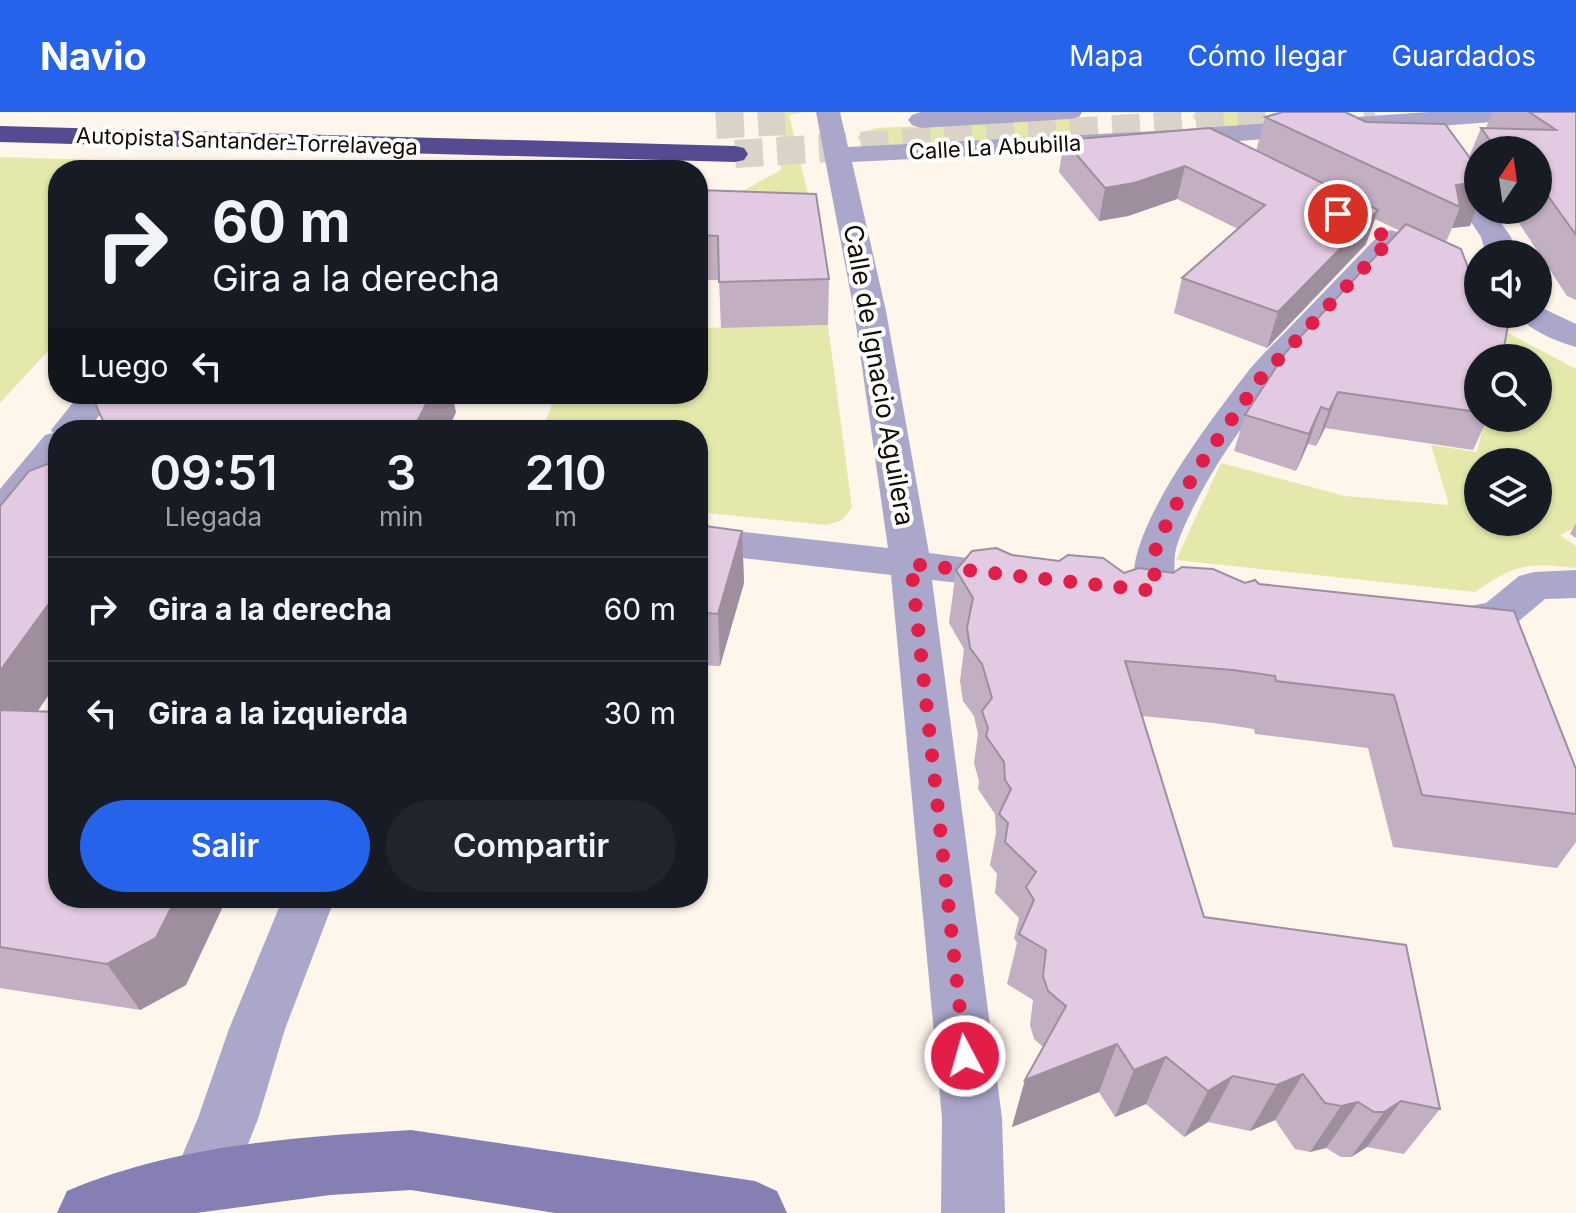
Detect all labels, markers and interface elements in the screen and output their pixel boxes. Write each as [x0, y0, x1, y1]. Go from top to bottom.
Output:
text: Navio [40, 33, 147, 79]
text: Mapa [1069, 39, 1143, 73]
text: Cómo llegar [1187, 39, 1347, 73]
text: Guardados [1391, 39, 1536, 73]
street label: Autopista Santander-Torrelavega [76, 122, 418, 160]
street label: Calle La Abubilla [908, 130, 1082, 164]
north arrow [1464, 136, 1552, 224]
map controls [1464, 136, 1552, 536]
pin [1304, 180, 1372, 248]
text: 60 m [212, 188, 351, 256]
icon: right [80, 192, 184, 296]
icon: arrive [1316, 192, 1360, 236]
street label: Calle de Ignacio Aguilera [838, 222, 921, 528]
button: sound [1464, 240, 1552, 328]
text: Gira a la derecha [212, 256, 500, 300]
icon: left [185, 344, 229, 388]
button: search [1464, 344, 1552, 432]
text: Luego [80, 348, 169, 384]
text: 09:51 [149, 443, 278, 502]
text: 3 [386, 443, 416, 502]
text: 210 [525, 443, 607, 502]
button: layers [1464, 448, 1552, 536]
text: Llegada [165, 501, 262, 532]
text: min [379, 501, 423, 532]
text: m [554, 501, 577, 532]
icon: right [80, 587, 124, 631]
text: Gira a la derecha [148, 591, 392, 627]
text: 60 m [604, 591, 676, 627]
icon: left [80, 691, 124, 735]
text: Gira a la izquierda [148, 695, 408, 731]
text: 30 m [604, 695, 676, 731]
button: Salir [80, 800, 370, 892]
button: Compartir [386, 800, 676, 892]
position arrow [923, 1014, 1007, 1098]

